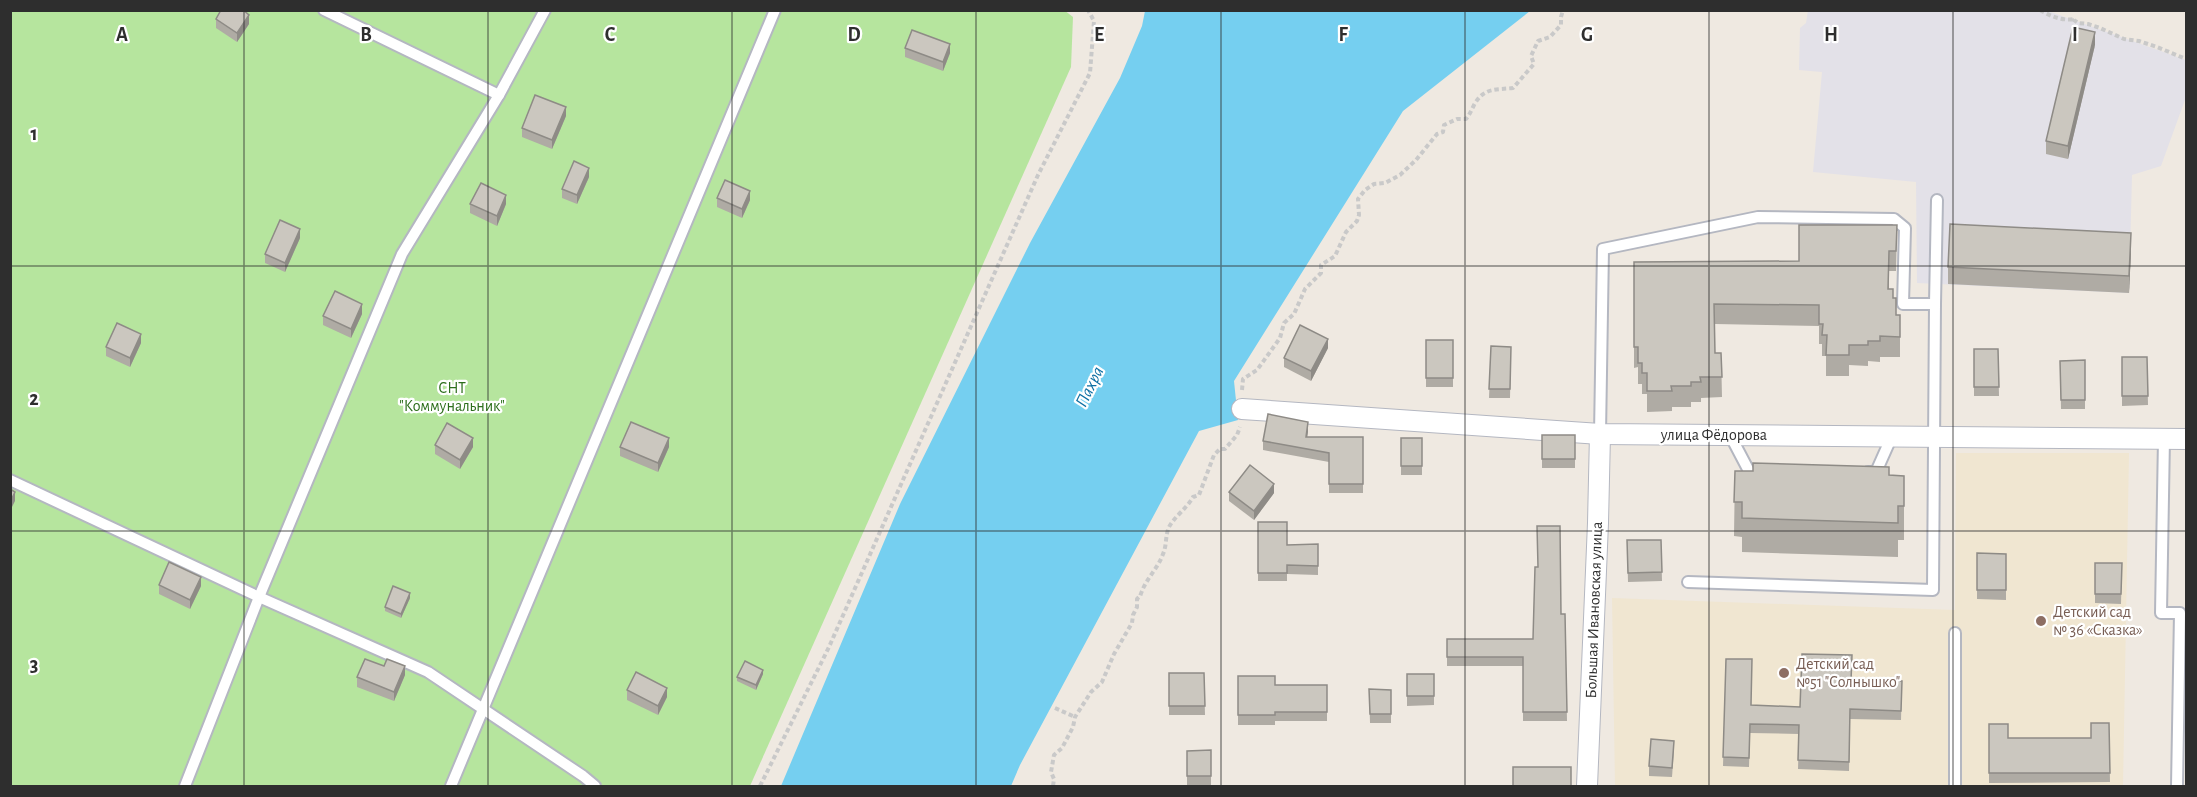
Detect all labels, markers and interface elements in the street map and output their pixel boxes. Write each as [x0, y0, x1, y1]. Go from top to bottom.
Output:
text: A [116, 25, 128, 45]
text: B [360, 25, 372, 45]
text: C [605, 25, 616, 45]
text: D [847, 25, 861, 45]
text: E [1094, 25, 1104, 45]
text: F [1338, 25, 1348, 45]
text: G [1581, 25, 1593, 45]
text: H [1824, 25, 1838, 45]
text: I [2072, 25, 2078, 45]
text: 1 [30, 124, 38, 144]
water label: Пахра [1073, 364, 1107, 410]
park label: СНТ "Коммунальник" [399, 380, 505, 415]
text: 2 [29, 389, 39, 409]
street label: улица Фёдорова [1660, 427, 1767, 444]
street label: Большая Ивановская улица [1583, 521, 1606, 699]
place label: Детский сад № 36 «Сказка» [2053, 604, 2143, 638]
marker: Детский сад № 36 «Сказка» [2034, 614, 2048, 628]
text: 3 [30, 655, 38, 675]
place label: Детский сад №51 "Солнышко" [1796, 656, 1900, 690]
marker: Детский сад №51 "Солнышко" [1777, 666, 1791, 680]

